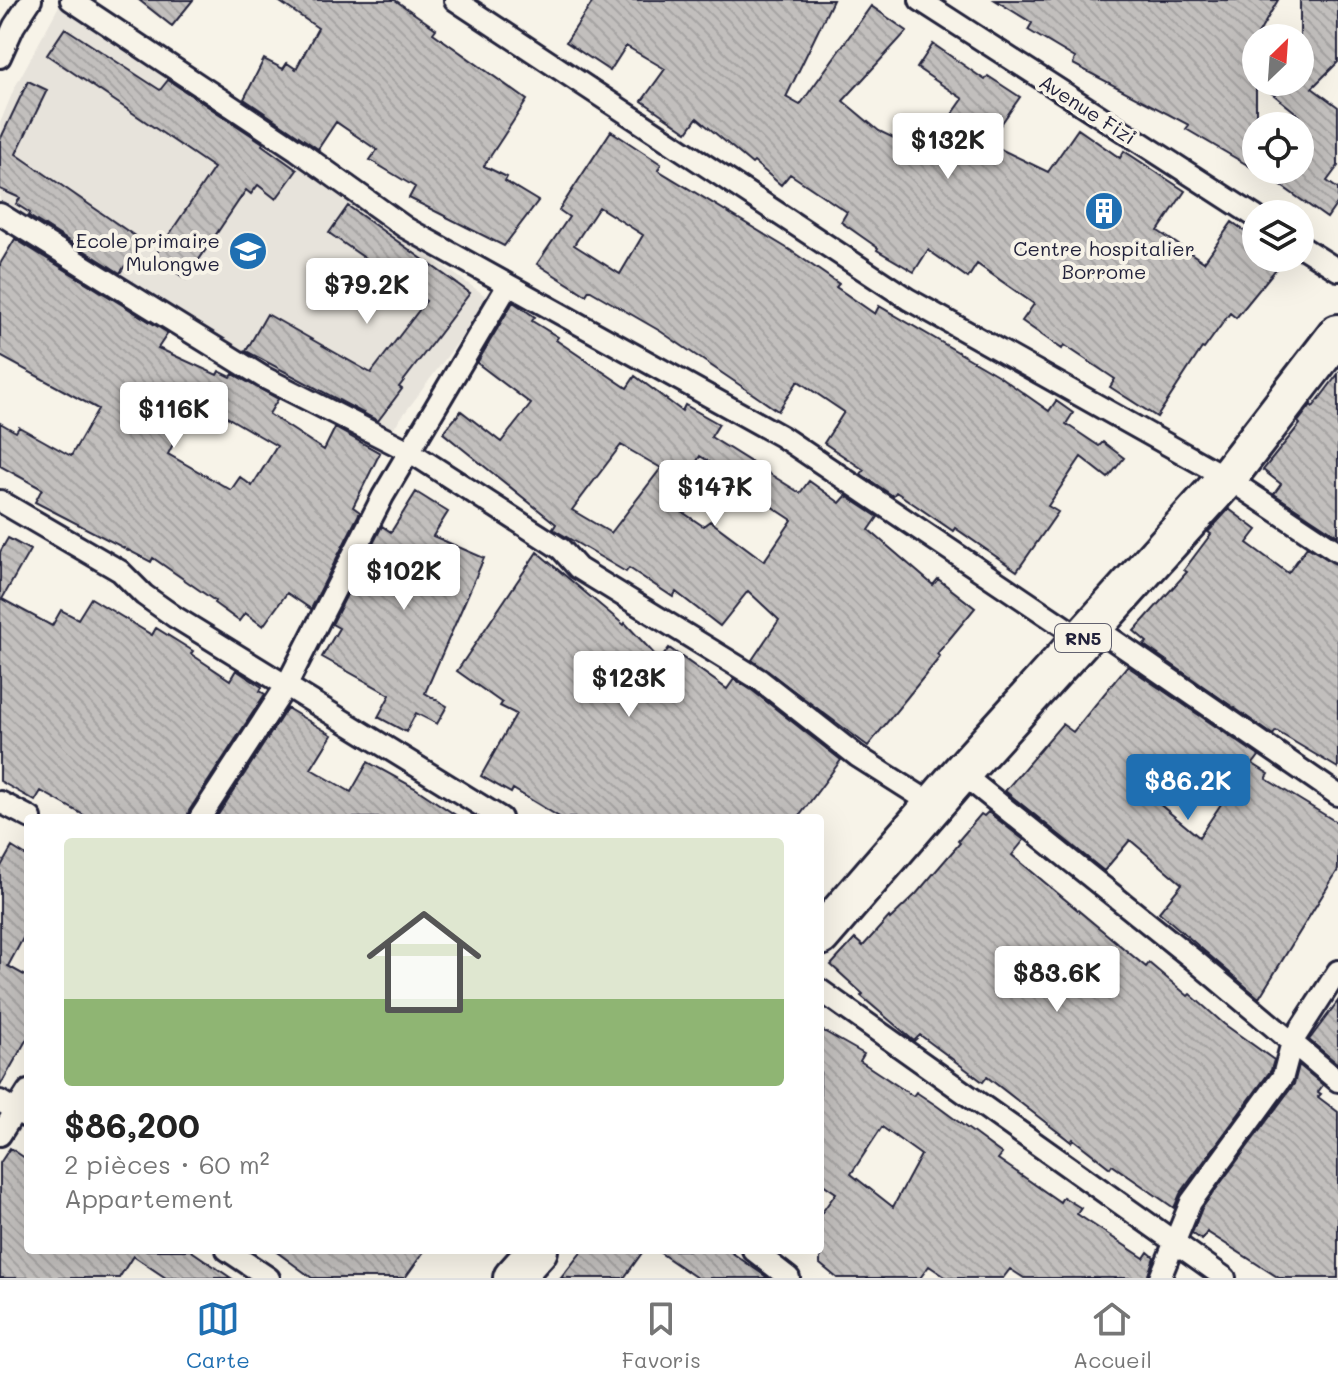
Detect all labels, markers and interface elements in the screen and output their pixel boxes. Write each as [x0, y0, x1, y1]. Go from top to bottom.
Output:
north arrow [1242, 24, 1314, 96]
map controls [1242, 24, 1314, 272]
street label: Avenue Fizi [1035, 68, 1141, 150]
button: locate [1242, 112, 1314, 184]
pin: $132K [892, 113, 1004, 181]
text: $132K [911, 122, 985, 156]
building icon: Centre hospitalier Borrome [1083, 190, 1125, 232]
button: layers [1242, 200, 1314, 272]
place label: Ecole primaire Mulongwe [76, 227, 220, 276]
school or university icon: Ecole primaire Mulongwe [227, 230, 269, 272]
place label: Centre hospitalier Borrome [1013, 235, 1195, 284]
pin: $79.2K [302, 258, 432, 326]
text: $79.2K [324, 267, 410, 301]
pin: $116K [118, 382, 230, 450]
text: $116K [138, 391, 210, 425]
pin: $147K [659, 460, 771, 528]
text: $147K [677, 469, 753, 503]
pin: $102K [348, 544, 460, 612]
text: $102K [366, 553, 442, 587]
road number: RN5 [1055, 624, 1111, 652]
pin: $123K [573, 651, 685, 719]
text: $123K [592, 660, 666, 694]
pin: $86.2K [1123, 754, 1253, 822]
text: $86.2K [1144, 763, 1232, 797]
icon: home [352, 890, 496, 1034]
pin: $83.6K [992, 946, 1122, 1014]
text: $83.6K [1013, 955, 1101, 989]
text: $86,200 [64, 1102, 200, 1147]
text: 2 pièces · 60 m² [64, 1147, 270, 1181]
text: Appartement [64, 1181, 234, 1215]
tab: Carte [186, 1297, 250, 1374]
tab: Favoris [622, 1297, 701, 1374]
tab: Accueil [1073, 1297, 1152, 1374]

